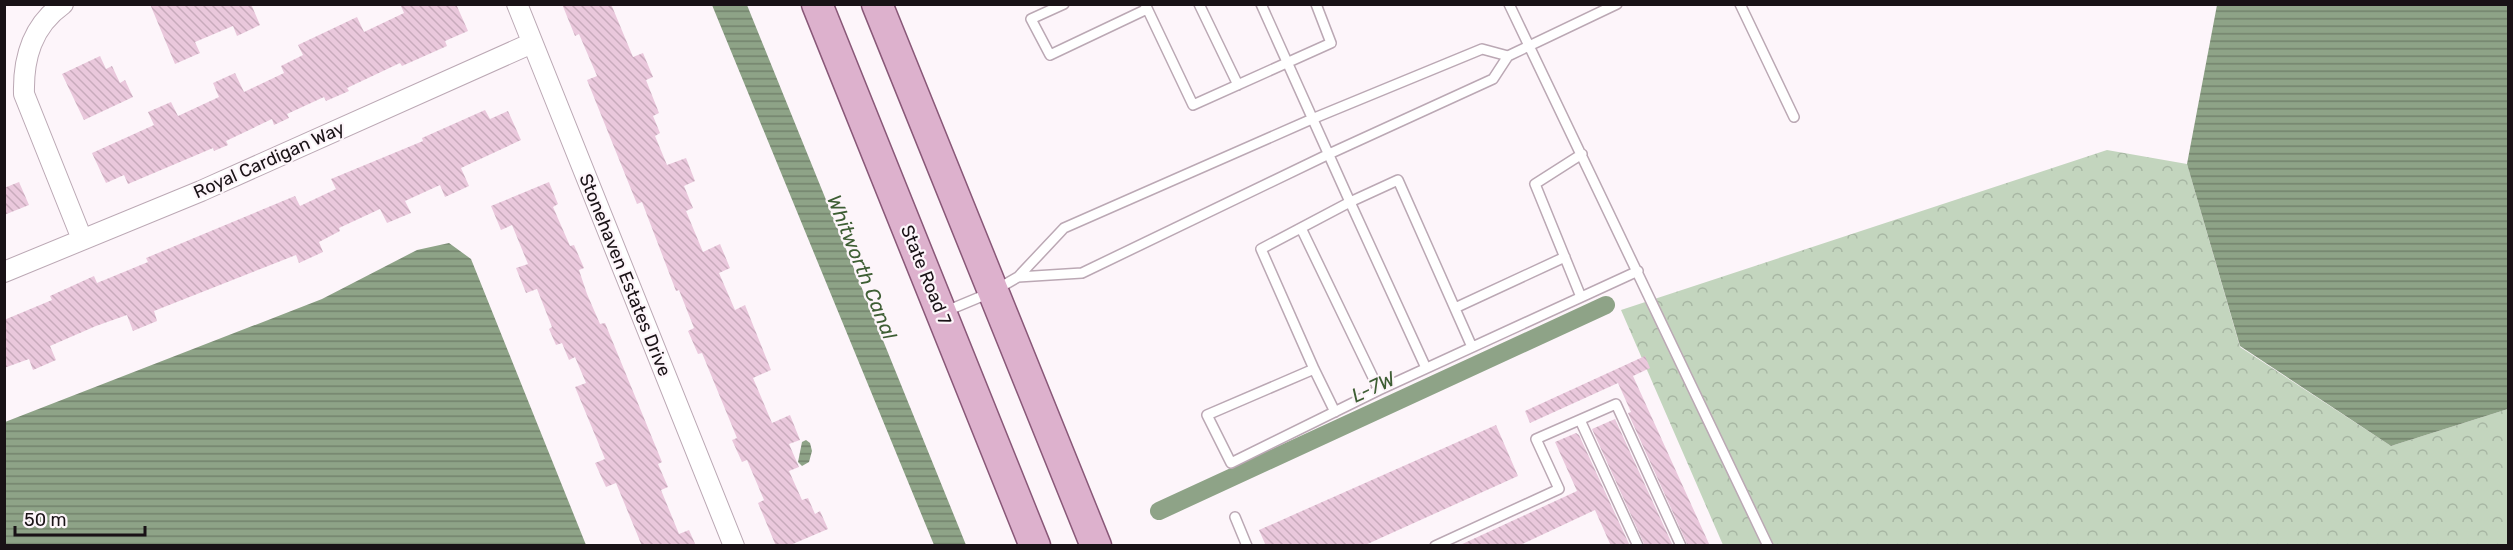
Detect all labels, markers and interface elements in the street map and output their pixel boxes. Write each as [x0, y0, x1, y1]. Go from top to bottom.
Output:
street label: Royal Cardigan Way [190, 117, 348, 203]
street label: Stonehaven Estates Drive [574, 171, 676, 379]
water label: Whitworth Canal [822, 191, 902, 344]
street label: State Road 7 [896, 222, 956, 328]
water label: L-7W [1347, 366, 1400, 407]
scale bar [15, 499, 146, 537]
text: 50 m [24, 509, 67, 531]

